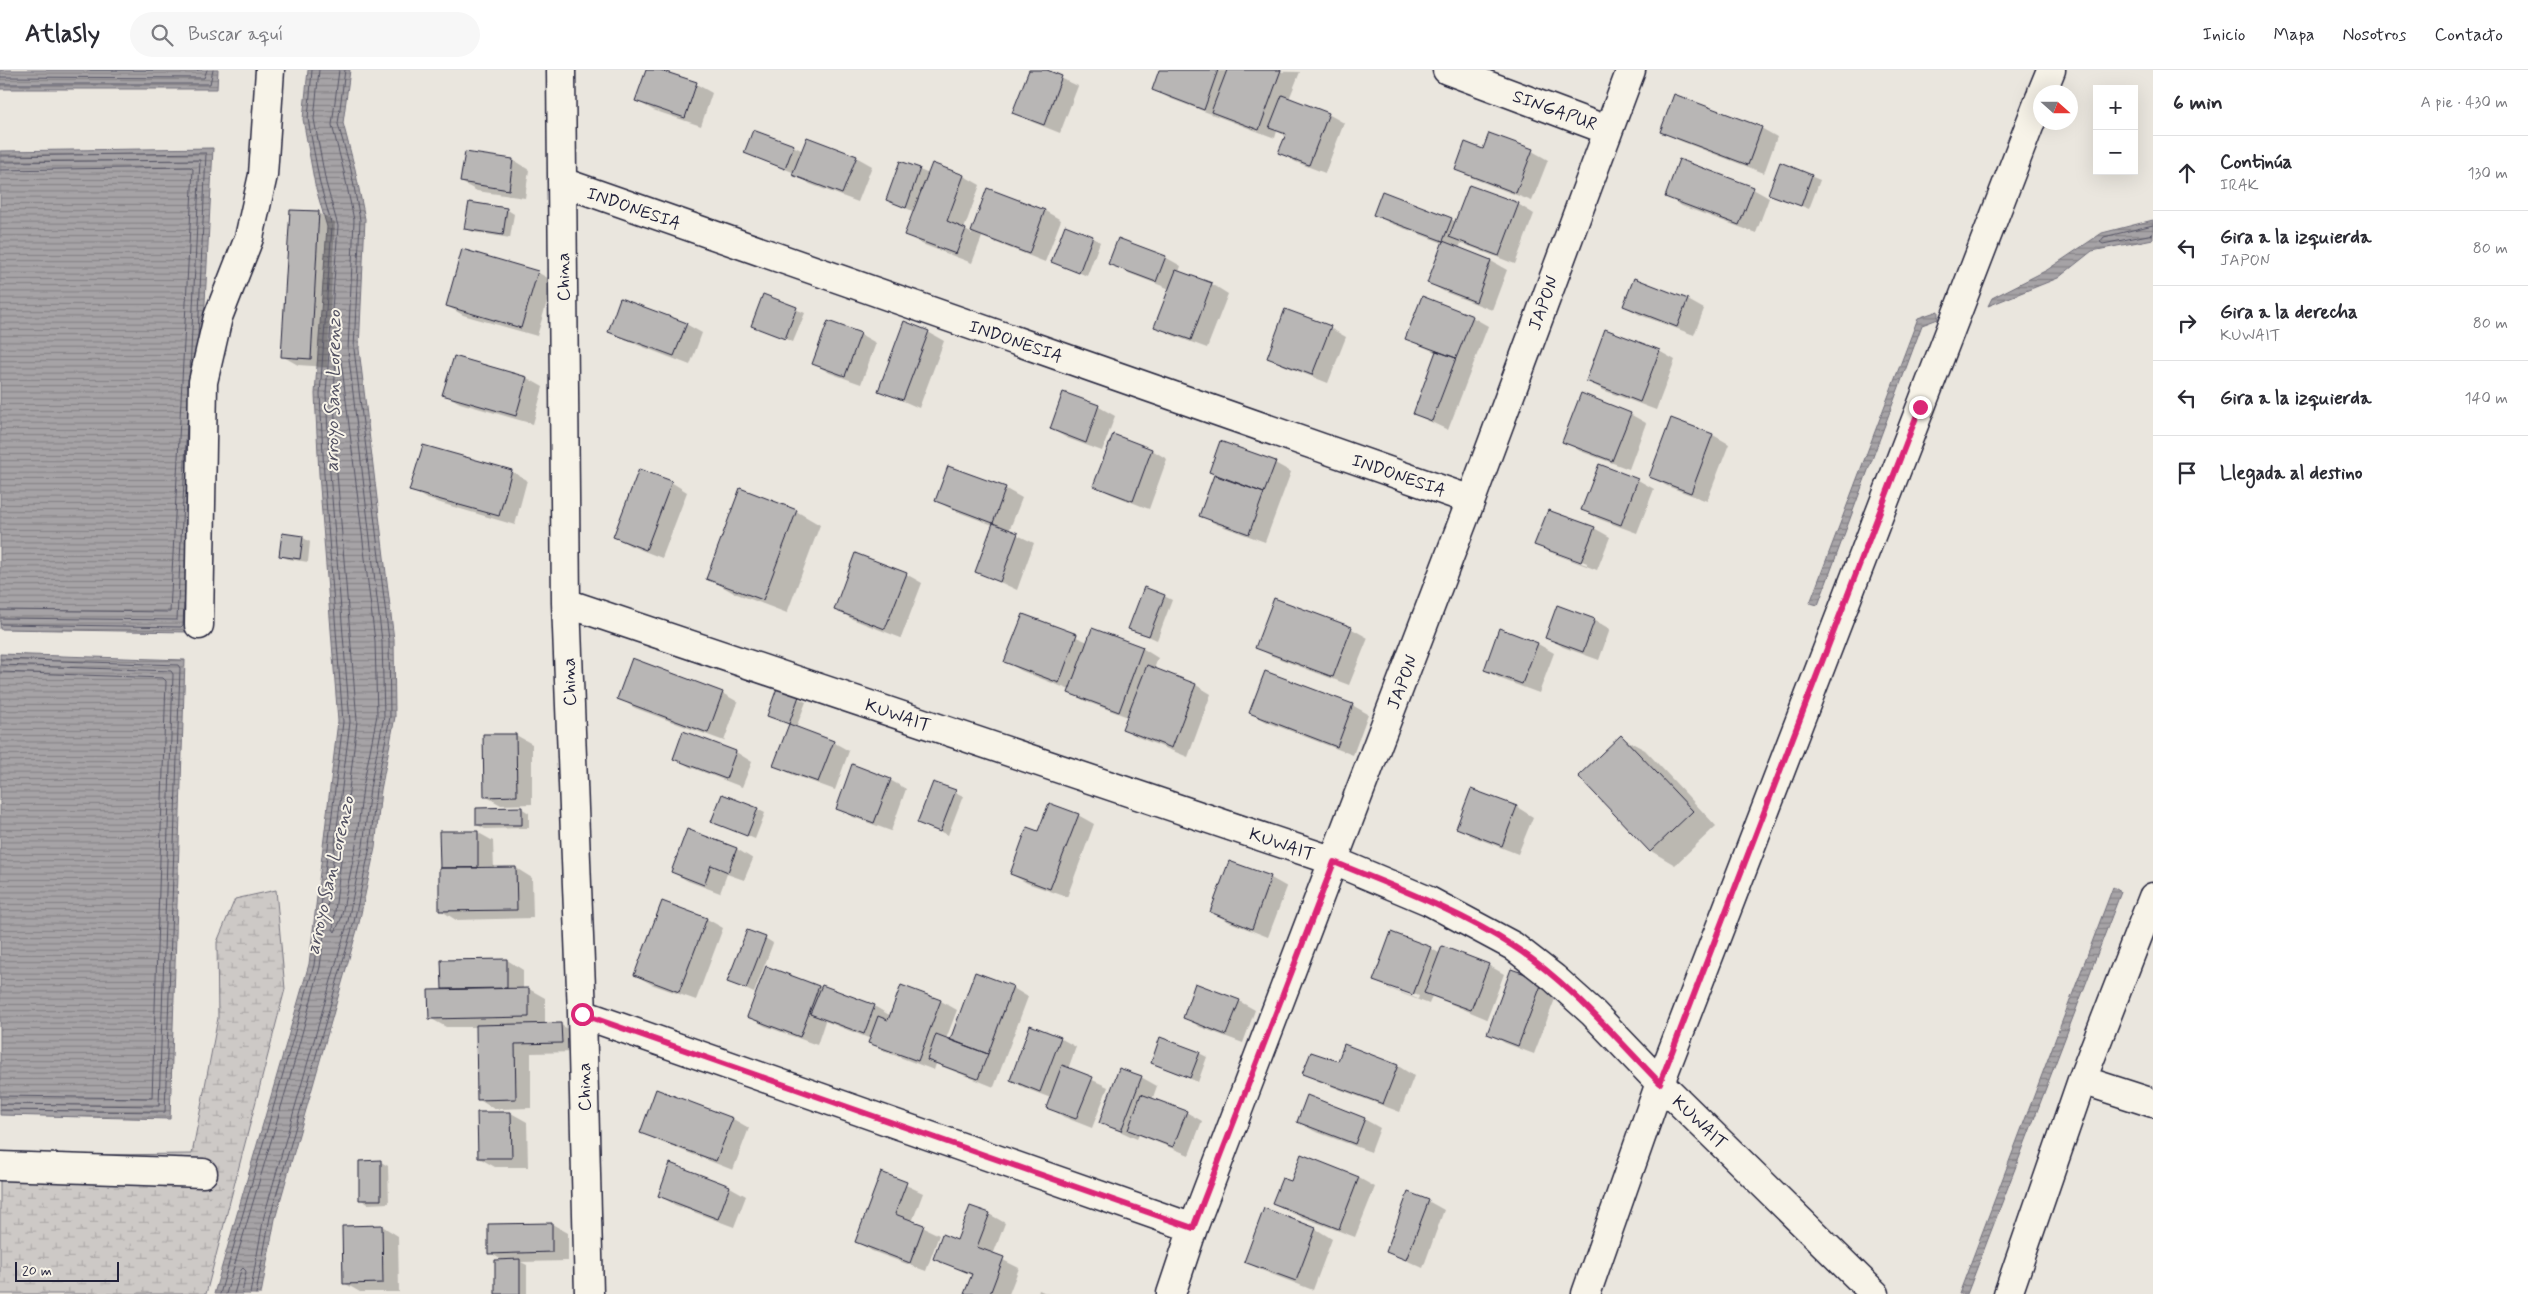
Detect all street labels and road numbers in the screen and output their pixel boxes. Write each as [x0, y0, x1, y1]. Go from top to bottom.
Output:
street label: SINGAPUR [1509, 85, 1600, 137]
street label: INDONESIA [584, 182, 684, 236]
street label: China [552, 252, 576, 302]
street label: JAPON [1523, 272, 1565, 334]
street label: INDONESIA [966, 315, 1066, 369]
street label: INDONESIA [1349, 449, 1449, 503]
street label: JAPON [1382, 651, 1424, 713]
street label: China [557, 657, 583, 707]
street label: KUWAIT [862, 694, 934, 738]
street label: KUWAIT [1246, 823, 1318, 867]
street label: China [573, 1062, 597, 1112]
street label: KUWAIT [1667, 1090, 1732, 1155]

